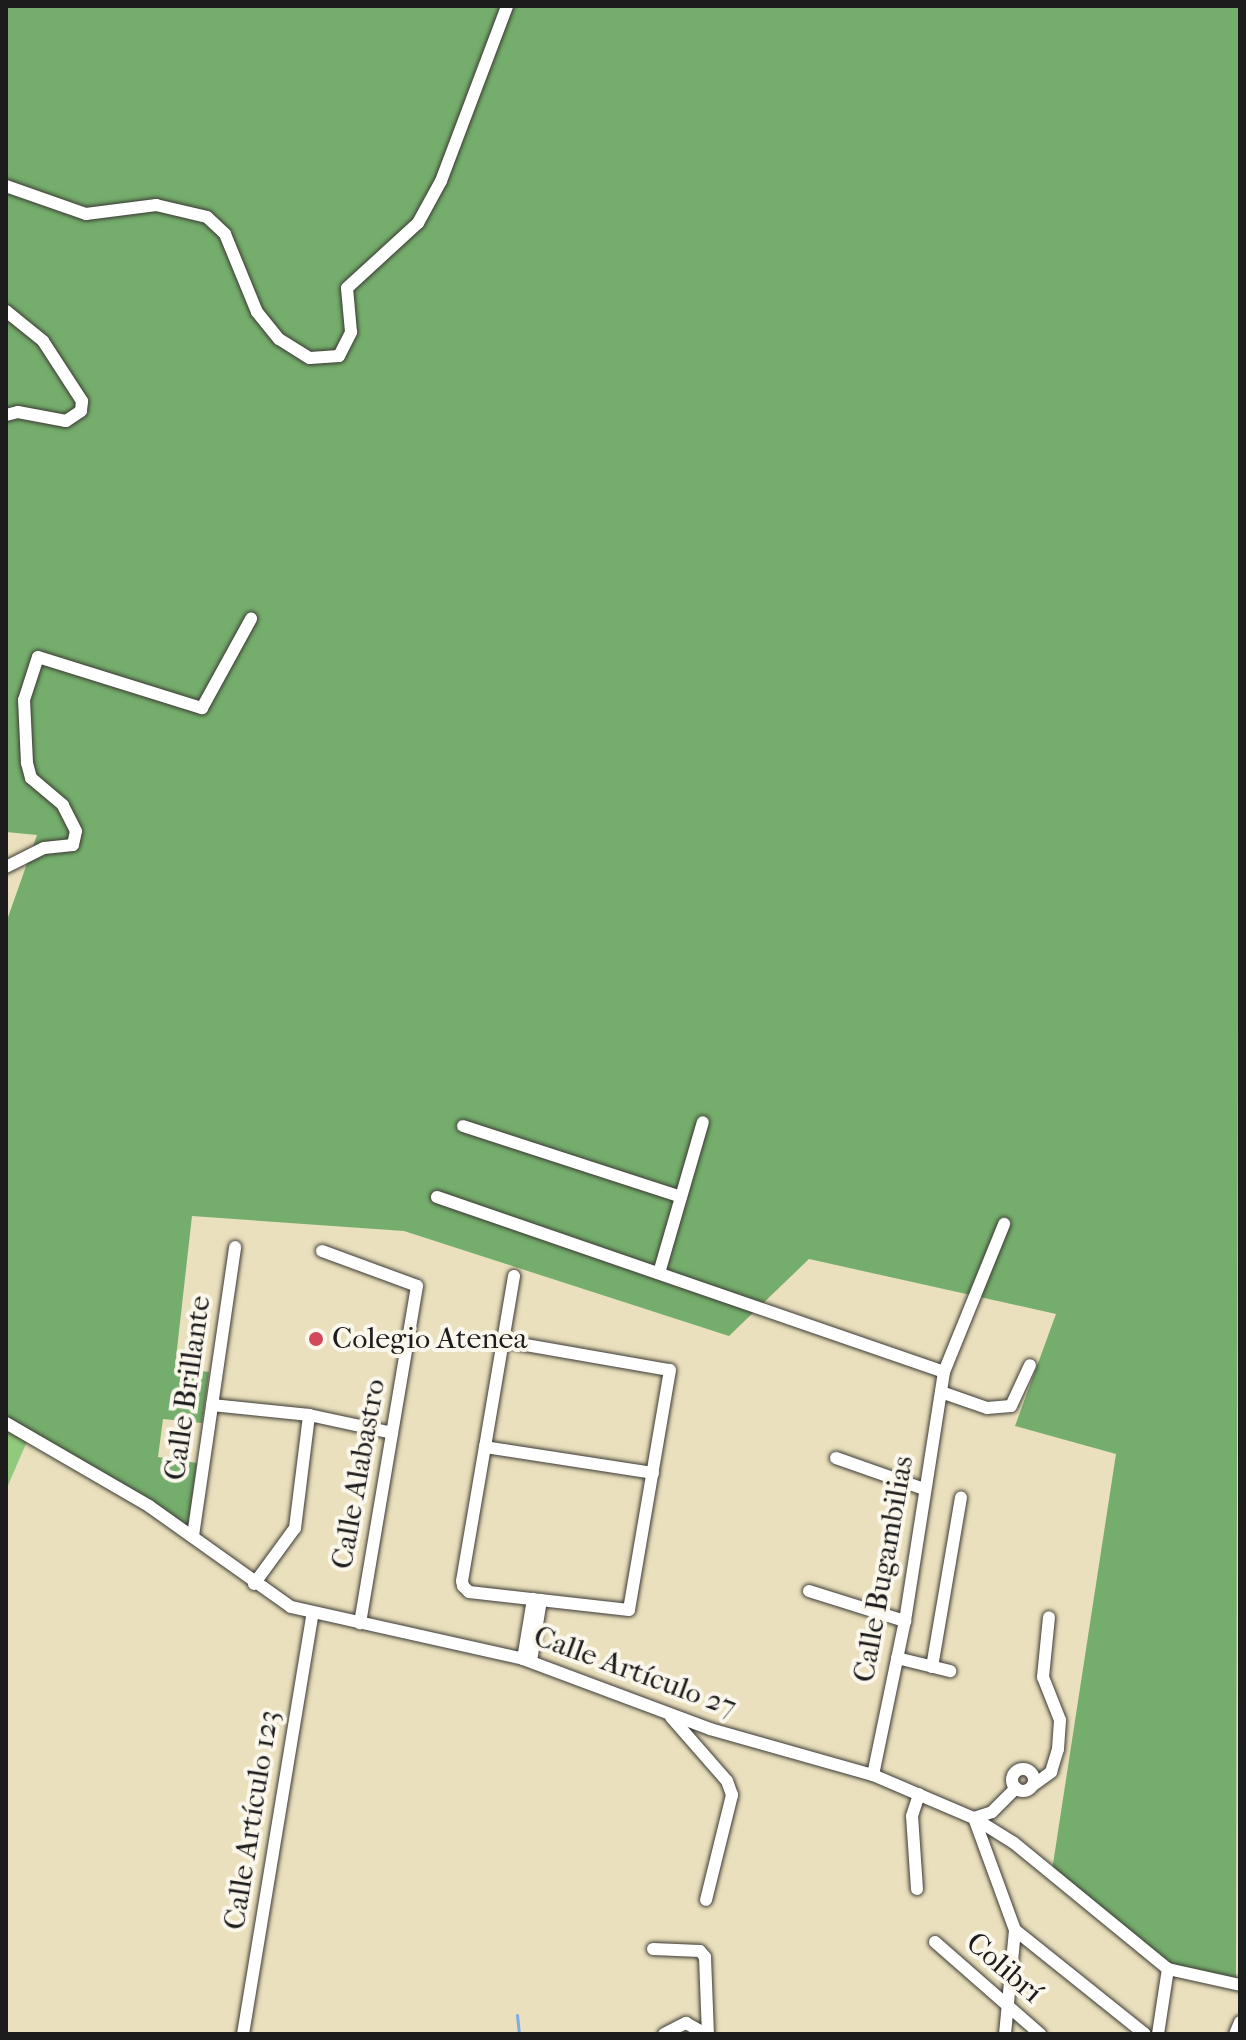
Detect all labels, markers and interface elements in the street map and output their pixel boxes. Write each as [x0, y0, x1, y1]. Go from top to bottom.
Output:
street label: Calle Brillante [157, 1293, 219, 1483]
place label: Colegio Atenea [332, 1321, 527, 1357]
marker: Colegio Atenea [307, 1330, 325, 1348]
street label: Calle Alabastro [325, 1376, 393, 1572]
street label: Calle Bugambilias [846, 1453, 922, 1685]
street label: Calle Artículo 27 [529, 1619, 741, 1725]
street label: Calle Artículo 123 [217, 1708, 287, 1932]
street label: Colibrí [959, 1925, 1049, 2011]

